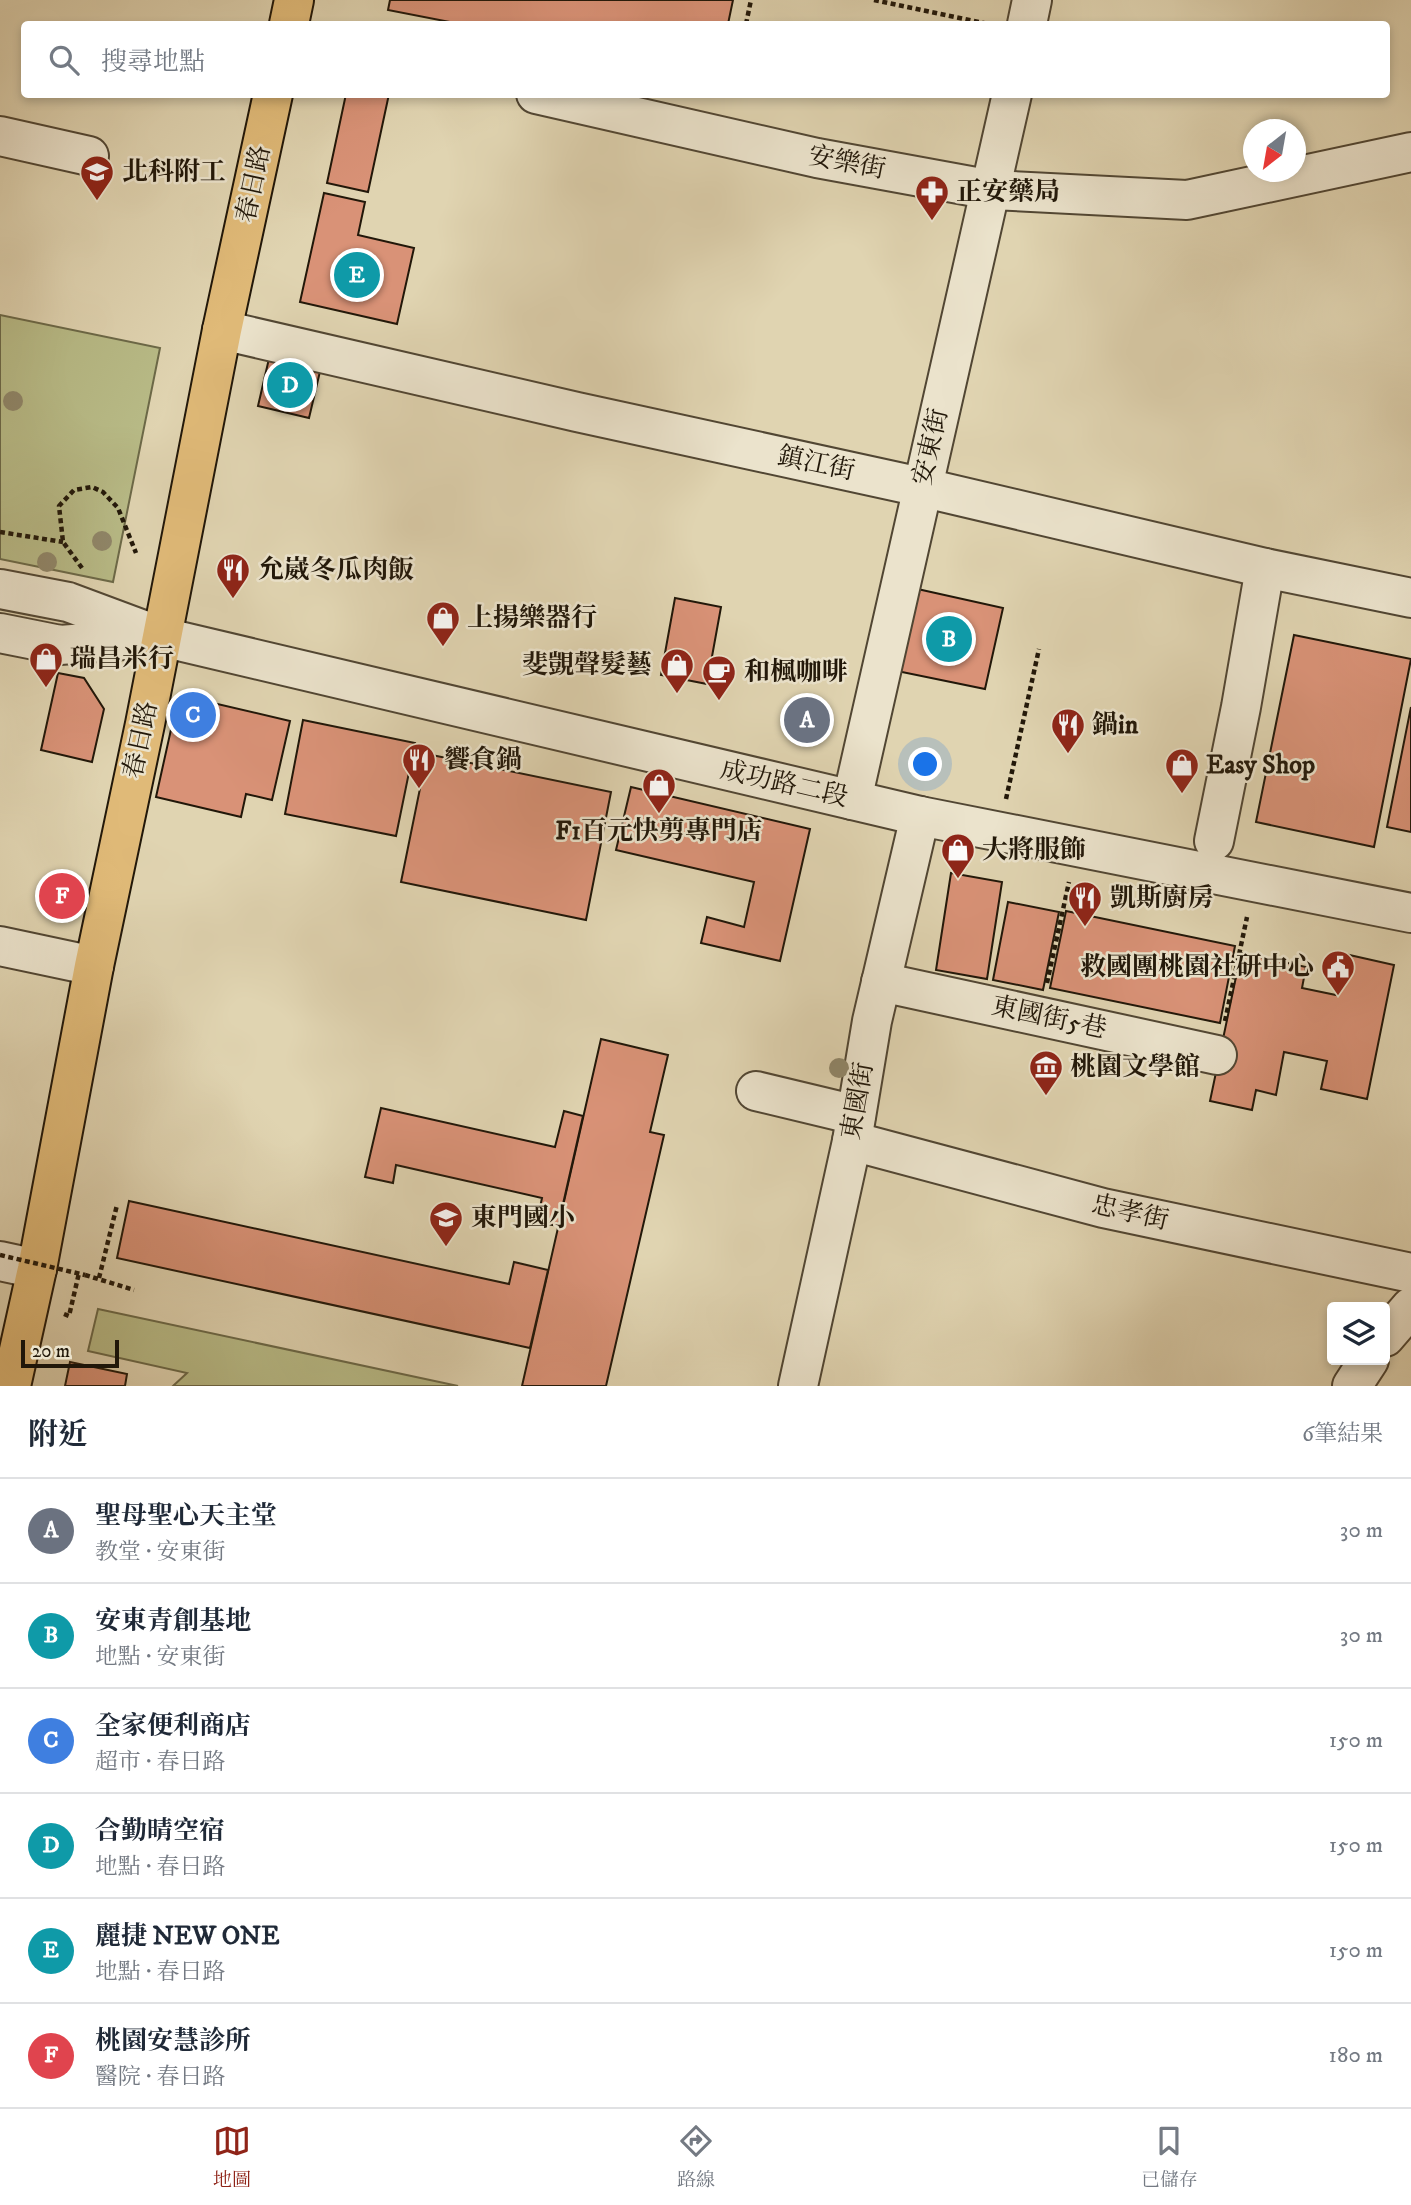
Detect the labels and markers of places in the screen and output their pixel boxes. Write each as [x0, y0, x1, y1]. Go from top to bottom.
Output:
school or university icon: 北科附工 [78, 153, 116, 202]
place label: 北科附工 [122, 156, 226, 189]
pharmacy icon: 正安藥局 [913, 173, 951, 222]
place label: 正安藥局 [956, 176, 1060, 209]
pin: E [334, 249, 380, 301]
pin: D [267, 359, 313, 411]
restaurant icon: 允崴冬瓜肉飯 [214, 551, 252, 600]
place label: 允崴冬瓜肉飯 [258, 554, 414, 587]
shop icon: 上揚樂器行 [424, 599, 462, 648]
place label: 上揚樂器行 [467, 602, 597, 635]
pin: B [926, 613, 972, 665]
shop icon: 瑞昌米行 [27, 640, 65, 689]
place label: 瑞昌米行 [70, 643, 174, 676]
shop icon: 斐覬聲髮藝 [658, 646, 696, 695]
place label: 斐覬聲髮藝 [522, 649, 652, 682]
cafe icon: 和楓咖啡 [700, 653, 738, 702]
place label: 和楓咖啡 [744, 656, 848, 689]
pin: C [170, 689, 216, 741]
pin: A [784, 694, 830, 746]
restaurant icon: 鍋in [1049, 706, 1087, 755]
place label: 鍋in [1092, 709, 1139, 742]
restaurant icon: 饗食鍋 [400, 741, 438, 790]
place label: 饗食鍋 [444, 744, 522, 777]
shop icon: Easy Shop [1163, 746, 1201, 795]
place label: Easy Shop [1206, 749, 1315, 782]
shop icon: F1百元快剪專門店 [640, 766, 678, 815]
place label: F1百元快剪專門店 [555, 815, 763, 848]
shop icon: 大將服飾 [939, 831, 977, 880]
place label: 大將服飾 [982, 834, 1086, 867]
pin: F [39, 870, 85, 922]
restaurant icon: 凱斯廚房 [1066, 879, 1104, 928]
place label: 凱斯廚房 [1110, 882, 1214, 915]
public building icon: 救國團桃園社研中心 [1319, 948, 1357, 997]
place label: 救國團桃園社研中心 [1080, 951, 1314, 984]
museum icon: 桃園文學館 [1027, 1048, 1065, 1097]
place label: 桃園文學館 [1070, 1051, 1200, 1084]
school or university icon: 東門國小 [427, 1199, 465, 1248]
place label: 東門國小 [471, 1202, 575, 1235]

